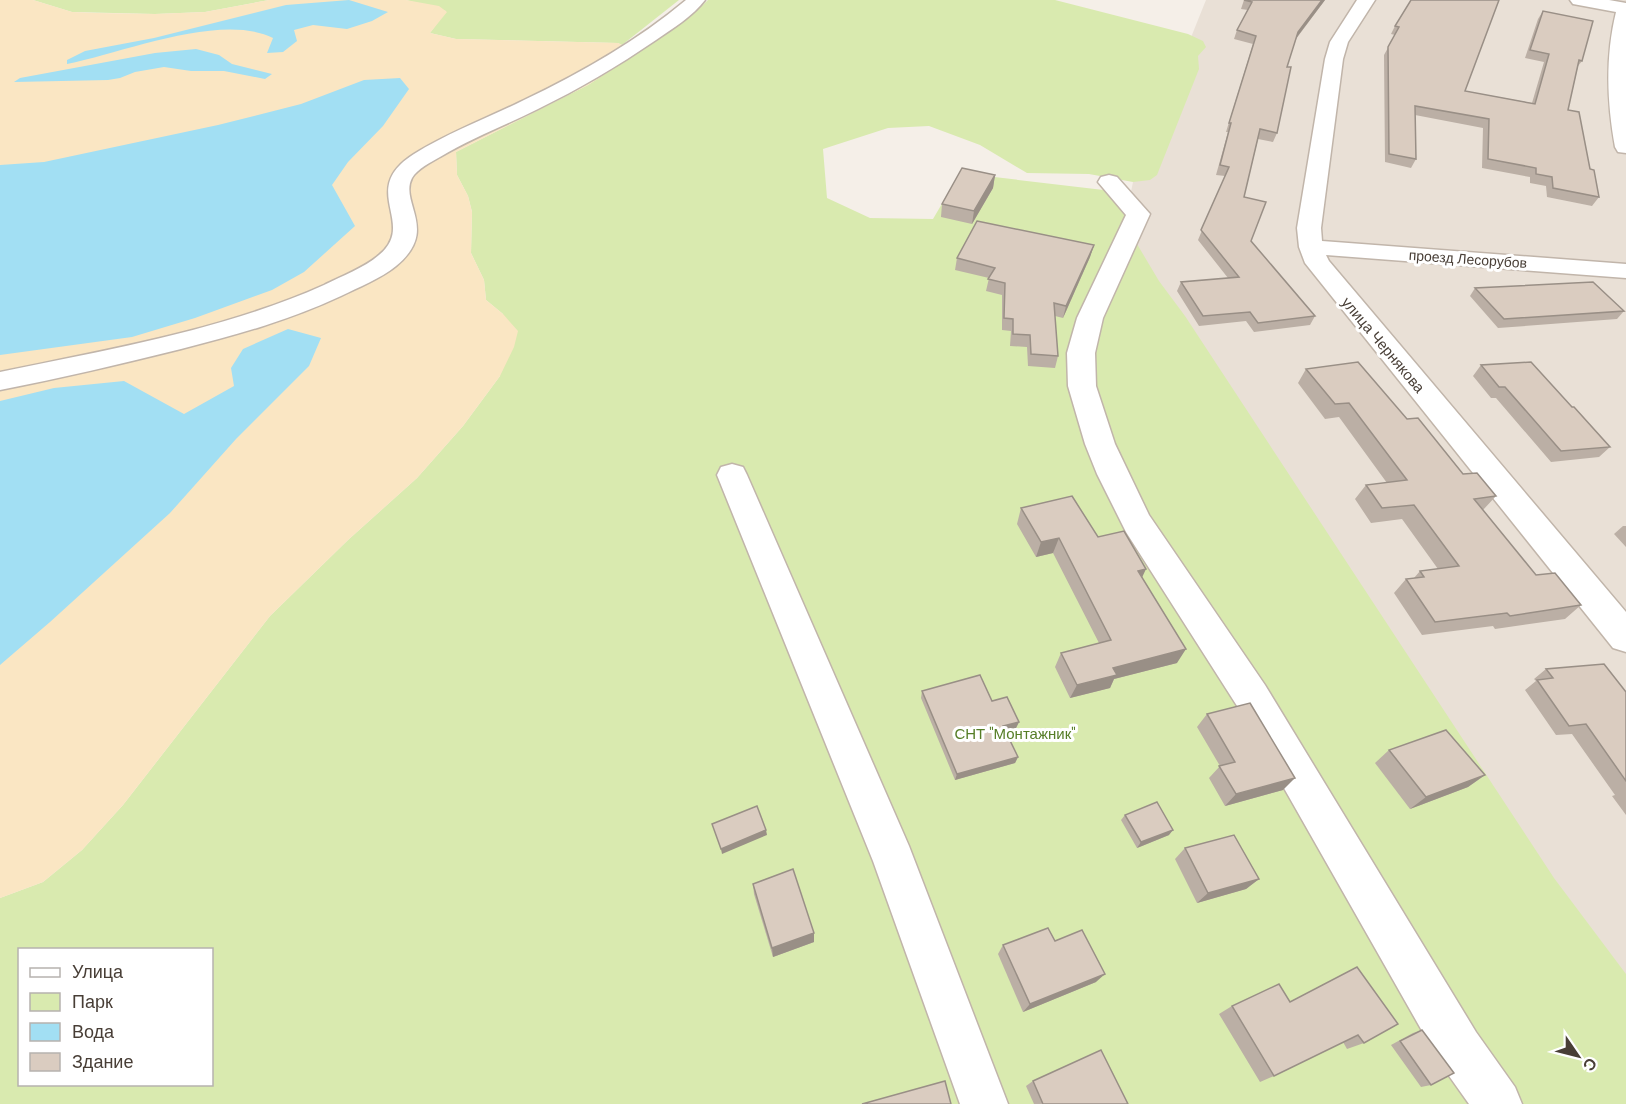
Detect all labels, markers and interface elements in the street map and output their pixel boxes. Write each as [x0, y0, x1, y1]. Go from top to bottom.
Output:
street label: проезд Лесорубов [1408, 246, 1528, 272]
street label: улица Чернякова [1337, 293, 1429, 398]
park label: СНТ "Монтажник" [954, 724, 1076, 744]
legend [18, 948, 213, 1086]
text: Улица [72, 960, 124, 984]
text: Парк [72, 990, 113, 1014]
text: Вода [72, 1020, 115, 1044]
north arrow [1548, 1026, 1608, 1086]
text: Здание [72, 1050, 133, 1074]
text: С [1578, 1054, 1602, 1075]

